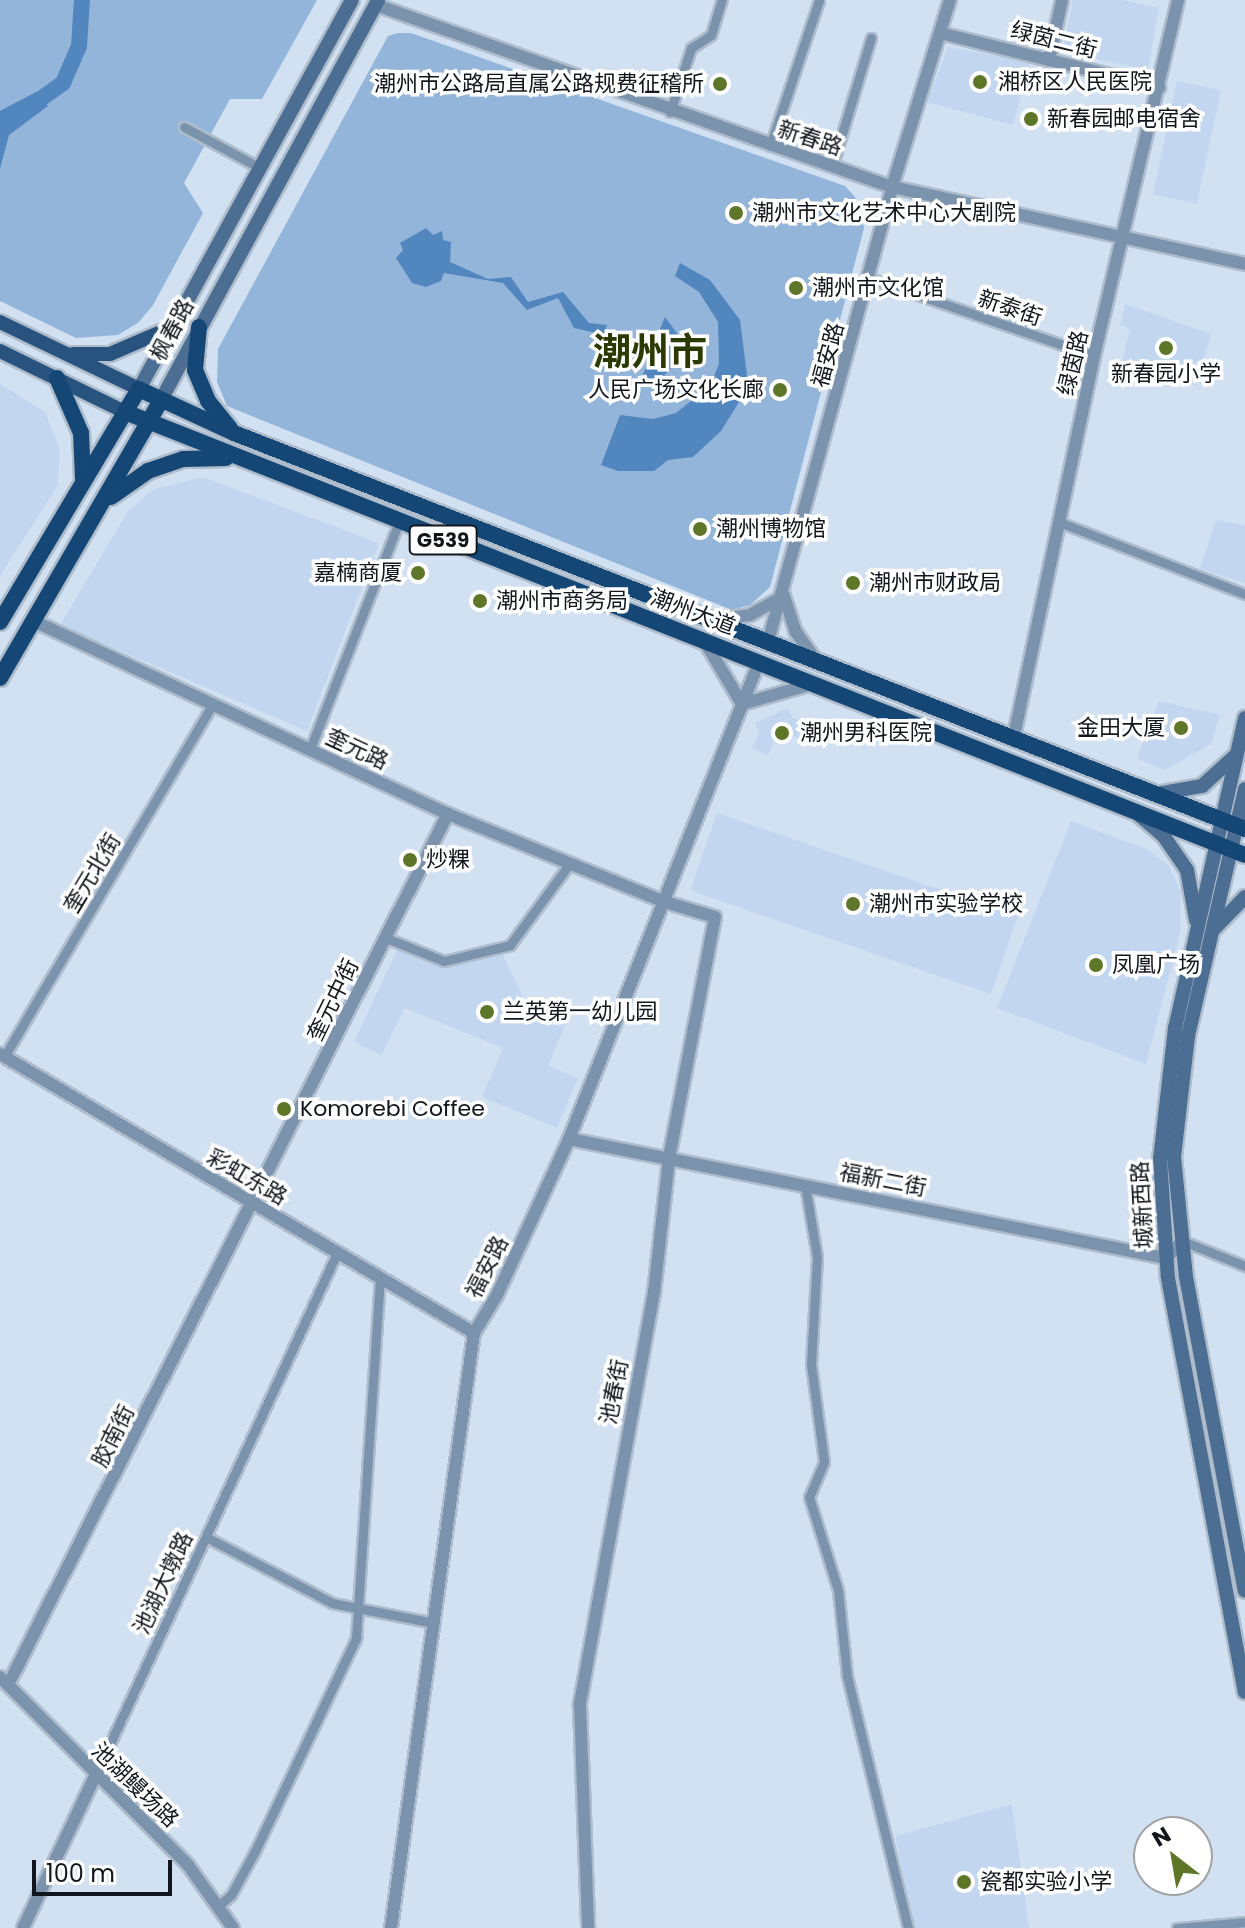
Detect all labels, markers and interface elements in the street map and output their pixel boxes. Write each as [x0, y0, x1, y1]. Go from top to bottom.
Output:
street label: 绿茵二街 [1008, 17, 1100, 63]
place label: 湘桥区人民医院 [998, 69, 1152, 95]
place label: 潮州市公路局直属公路规费征稽所 [374, 71, 704, 97]
marker: 湘桥区人民医院 [969, 71, 991, 93]
marker: 潮州市公路局直属公路规费征稽所 [711, 75, 729, 93]
place label: 新春园邮电宿舍 [1047, 106, 1201, 132]
marker: 新春园邮电宿舍 [1022, 110, 1040, 128]
street label: 新春路 [775, 115, 845, 161]
place label: 潮州市文化艺术中心大剧院 [752, 200, 1016, 226]
marker: 潮州市文化艺术中心大剧院 [727, 204, 745, 222]
place label: 潮州市文化馆 [812, 275, 944, 301]
marker: 潮州市文化馆 [787, 279, 805, 297]
street label: 新泰街 [975, 285, 1045, 331]
street label: 枫春路 [145, 295, 199, 365]
street label: 福安路 [807, 320, 849, 390]
street label: 绿茵路 [1053, 328, 1093, 398]
district label: 潮州市 [593, 329, 707, 375]
marker: 新春园小学 [1157, 339, 1175, 357]
place label: 新春园小学 [1111, 361, 1221, 387]
place label: 人民广场文化长廊 [588, 377, 764, 403]
marker: 人民广场文化长廊 [771, 381, 789, 399]
place label: 潮州博物馆 [716, 516, 826, 542]
marker: 潮州博物馆 [691, 520, 709, 538]
road number: G539 [407, 524, 479, 556]
place label: 嘉楠商厦 [314, 560, 402, 586]
marker: 嘉楠商厦 [409, 564, 427, 582]
place label: 潮州市财政局 [869, 570, 1001, 596]
marker: 潮州市财政局 [844, 574, 862, 592]
street label: 潮州大道 [647, 584, 739, 640]
place label: 潮州市商务局 [496, 588, 628, 614]
marker: 潮州市商务局 [471, 592, 489, 610]
place label: 金田大厦 [1077, 715, 1165, 741]
marker: 金田大厦 [1172, 719, 1190, 737]
place label: 潮州男科医院 [800, 720, 932, 746]
marker: 潮州男科医院 [771, 722, 793, 744]
street label: 奎元路 [322, 723, 392, 775]
street label: 奎元北街 [58, 828, 126, 918]
place label: 炒粿 [426, 847, 470, 873]
marker: 炒粿 [401, 851, 419, 869]
place label: 潮州市实验学校 [869, 891, 1023, 917]
marker: 潮州市实验学校 [844, 895, 862, 913]
place label: 凤凰广场 [1112, 952, 1200, 978]
street label: 奎元中街 [302, 955, 364, 1045]
marker: 凤凰广场 [1087, 956, 1105, 974]
place label: 兰英第一幼儿园 [503, 999, 657, 1025]
marker: 兰英第一幼儿园 [478, 1003, 496, 1021]
place label: Komorebi Coffee [300, 1096, 485, 1122]
marker: Komorebi Coffee [275, 1100, 293, 1118]
street label: 彩虹东路 [202, 1144, 292, 1210]
street label: 福新二街 [837, 1159, 929, 1201]
street label: 城新西路 [1127, 1160, 1157, 1250]
street label: 福安路 [460, 1232, 514, 1302]
street label: 池春街 [595, 1357, 633, 1427]
street label: 胶南街 [86, 1401, 140, 1471]
street label: 池湖大墩路 [128, 1528, 198, 1638]
street label: 池湖鳗场路 [86, 1737, 184, 1833]
north arrow [1133, 1816, 1213, 1896]
text: N [1146, 1819, 1176, 1854]
scale bar [36, 1844, 176, 1894]
text: 100 m [46, 1857, 115, 1890]
place label: 瓷都实验小学 [980, 1869, 1112, 1895]
marker: 瓷都实验小学 [955, 1873, 973, 1891]

